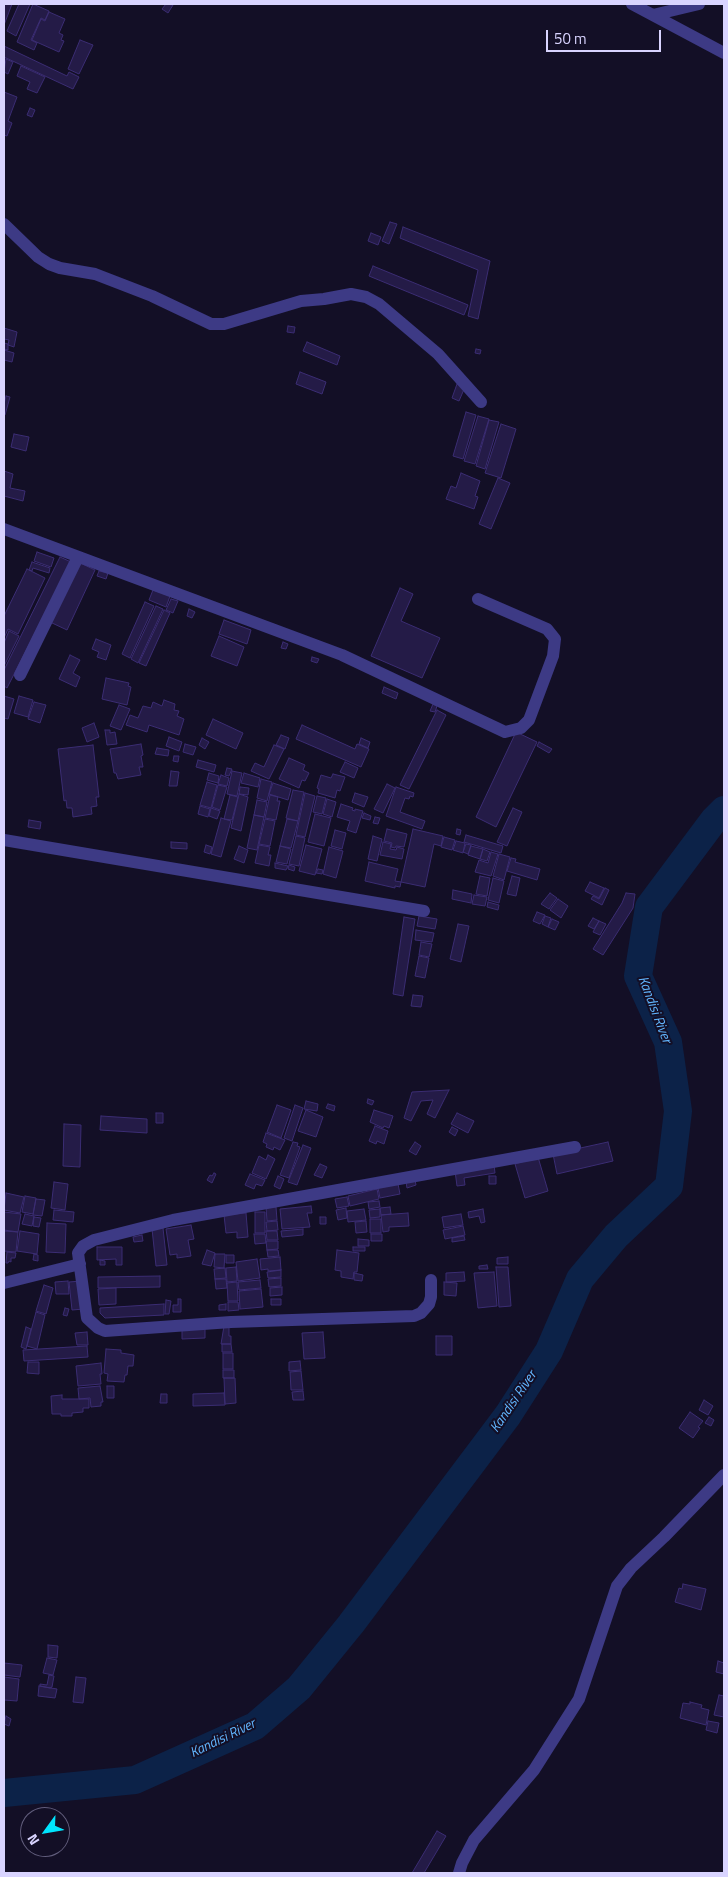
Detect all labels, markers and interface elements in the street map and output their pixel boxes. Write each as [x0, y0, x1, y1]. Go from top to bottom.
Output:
scale bar [548, 20, 663, 52]
text: 50 m [554, 27, 587, 50]
water label: Kandisi River [633, 974, 675, 1046]
water label: Kandisi River [487, 1368, 541, 1436]
water label: Kandisi River [188, 1716, 258, 1762]
north arrow [20, 1807, 70, 1857]
text: N [21, 1830, 44, 1849]

